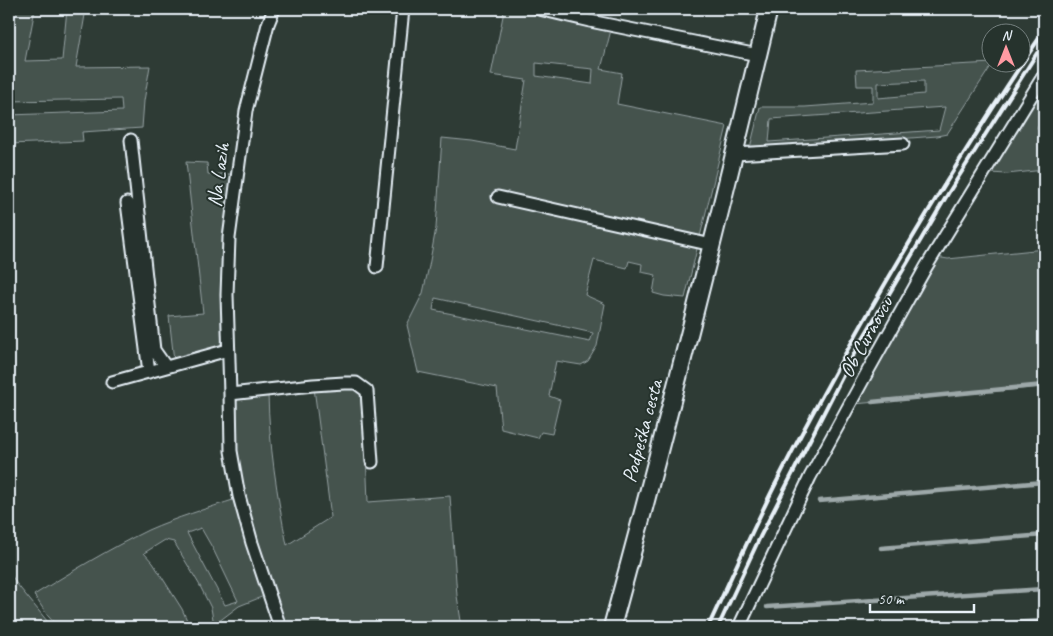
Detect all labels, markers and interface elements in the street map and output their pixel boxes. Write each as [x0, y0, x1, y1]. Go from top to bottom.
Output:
north arrow [980, 22, 1030, 72]
text: N [1002, 27, 1013, 44]
street label: Na Lazih [201, 140, 236, 209]
street label: Ob Curnovcu [833, 291, 899, 382]
street label: Podpeška cesta [616, 374, 669, 485]
scale bar [870, 581, 974, 613]
text: 50 m [878, 590, 905, 609]

